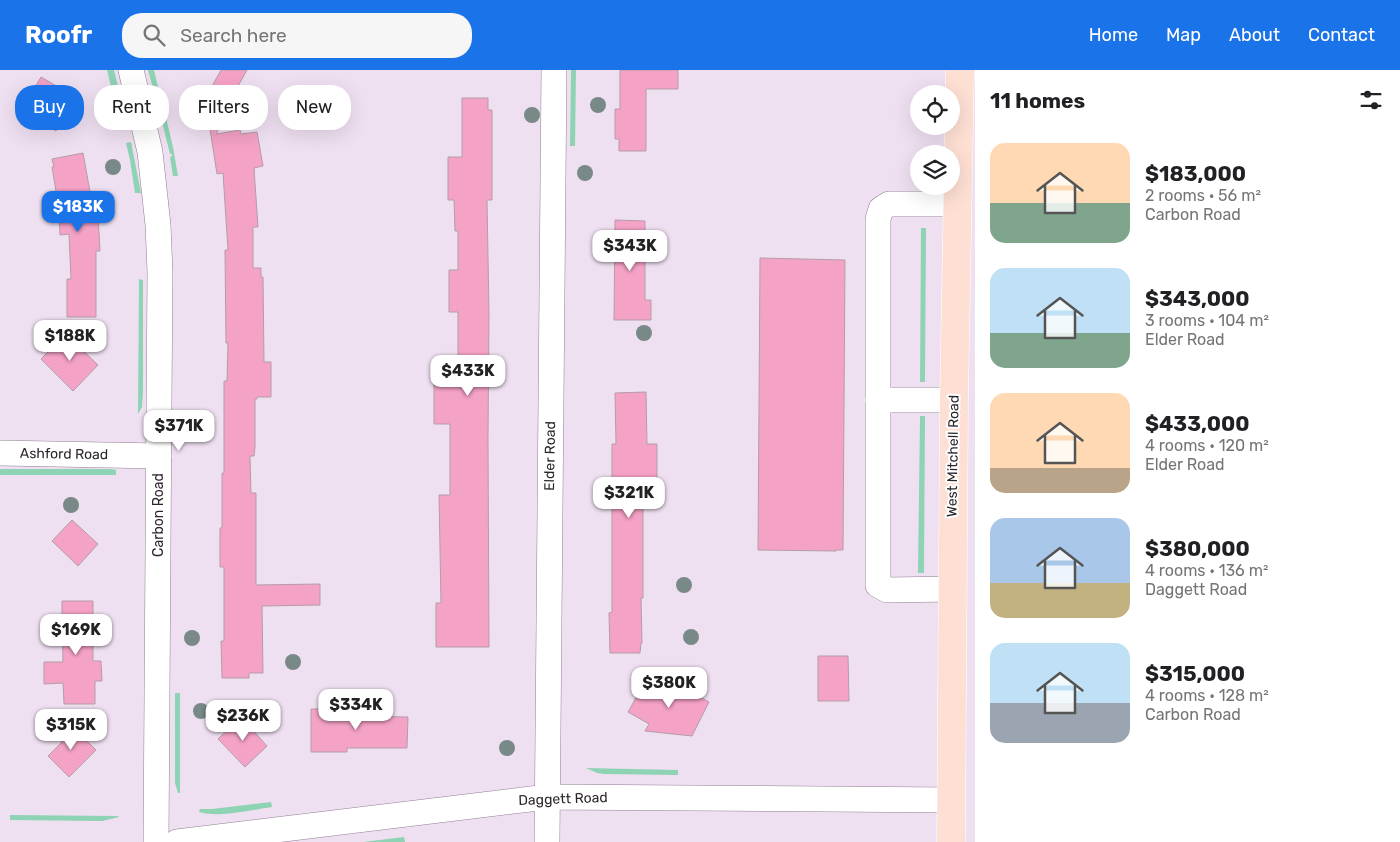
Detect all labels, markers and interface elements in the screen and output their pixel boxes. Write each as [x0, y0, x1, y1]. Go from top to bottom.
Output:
search box [122, 13, 472, 58]
text: Roofr [25, 21, 92, 49]
icon: search [140, 21, 168, 49]
text: Search here [180, 24, 287, 47]
text: Home [1089, 24, 1138, 46]
text: Map [1166, 24, 1201, 46]
text: About [1229, 24, 1280, 46]
text: Contact [1308, 24, 1375, 46]
chip: Buy [15, 85, 84, 130]
chip: Rent [94, 85, 169, 130]
chip: Filters [179, 85, 268, 130]
chip: New [278, 85, 351, 130]
map controls [910, 85, 960, 195]
button: locate [910, 85, 960, 135]
icon: filters [1357, 86, 1385, 114]
text: 11 homes [990, 88, 1085, 113]
button: layers [910, 145, 960, 195]
text: $183,000 [1145, 161, 1246, 186]
icon: home [1030, 163, 1090, 223]
text: 2 rooms · 56 m² [1145, 186, 1261, 205]
pin: $183K [43, 190, 113, 233]
text: $183K [53, 197, 103, 216]
text: Carbon Road [1145, 205, 1241, 224]
pin: $343K [595, 230, 665, 272]
text: $343K [603, 236, 657, 255]
text: $343,000 [1145, 286, 1250, 311]
icon: home [1030, 288, 1090, 348]
text: 3 rooms · 104 m² [1145, 311, 1269, 330]
pin: $188K [35, 320, 105, 362]
text: $188K [45, 326, 95, 345]
text: Elder Road [1145, 330, 1225, 349]
pin: $433K [433, 354, 503, 397]
text: $433K [441, 361, 495, 380]
street label: West Mitchell Road [943, 395, 963, 517]
pin: $371K [144, 410, 214, 452]
text: $433,000 [1145, 411, 1250, 436]
icon: home [1030, 413, 1090, 473]
text: $371K [155, 416, 203, 435]
street label: Elder Road [541, 421, 559, 491]
text: 4 rooms · 120 m² [1145, 436, 1269, 455]
street label: Ashford Road [20, 445, 108, 463]
text: Elder Road [1145, 455, 1225, 474]
street label: Carbon Road [150, 473, 167, 557]
pin: $321K [594, 476, 664, 519]
text: $321K [604, 483, 654, 502]
text: $380,000 [1145, 536, 1250, 561]
icon: home [1030, 538, 1090, 598]
text: 4 rooms · 136 m² [1145, 561, 1268, 580]
text: Daggett Road [1145, 580, 1247, 599]
pin: $169K [41, 614, 111, 656]
text: $169K [51, 620, 101, 639]
text: $315,000 [1145, 661, 1245, 686]
icon: home [1030, 663, 1090, 723]
pin: $380K [634, 666, 704, 709]
text: $380K [642, 673, 696, 692]
text: 4 rooms · 128 m² [1145, 686, 1269, 705]
pin: $334K [321, 688, 391, 731]
text: $334K [329, 695, 383, 714]
pin: $236K [208, 700, 278, 742]
text: Carbon Road [1145, 705, 1241, 724]
text: $236K [217, 706, 269, 725]
pin: $315K [36, 708, 106, 751]
text: $315K [46, 715, 96, 734]
street label: Daggett Road [518, 789, 608, 809]

